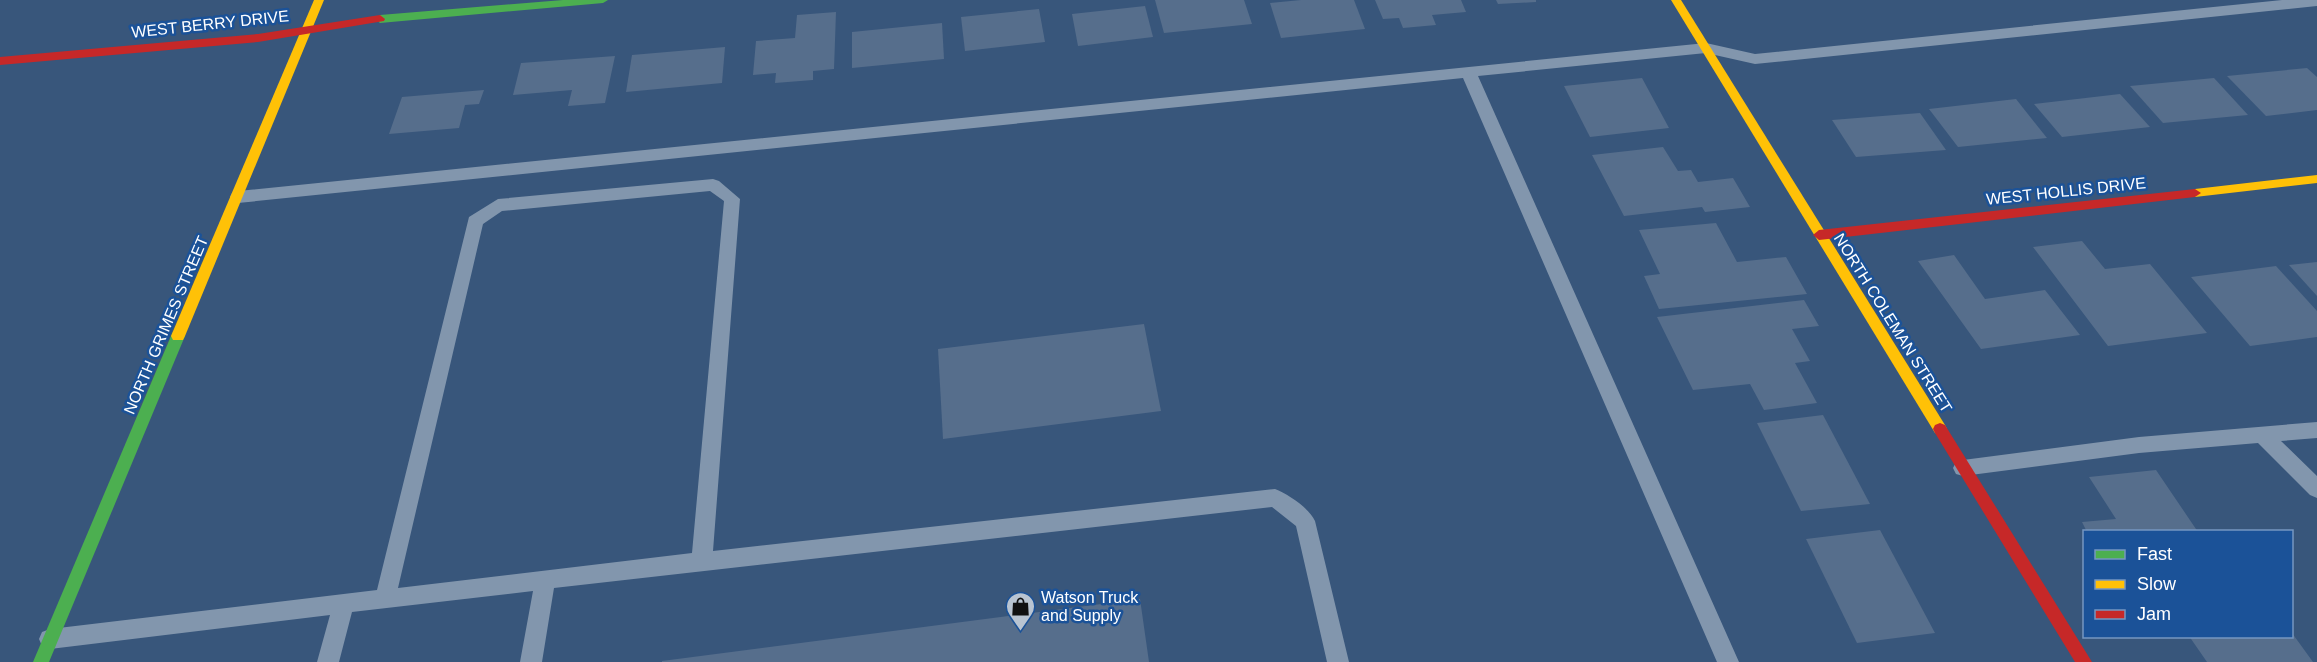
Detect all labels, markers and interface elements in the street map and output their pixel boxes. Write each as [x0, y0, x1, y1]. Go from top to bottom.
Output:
street label: WEST BERRY DRIVE [130, 7, 290, 41]
street label: WEST HOLLIS DRIVE [1985, 174, 2147, 208]
street label: NORTH COLEMAN STREET [1831, 230, 1955, 416]
street label: NORTH GRIMES STREET [121, 233, 211, 417]
legend [2083, 530, 2293, 638]
text: Fast [2137, 544, 2172, 564]
text: Slow [2137, 574, 2177, 594]
place label: Watson Truck and Supply [1041, 589, 1139, 624]
shop icon: Watson Truck and Supply [1004, 590, 1036, 632]
text: Jam [2137, 604, 2171, 624]

